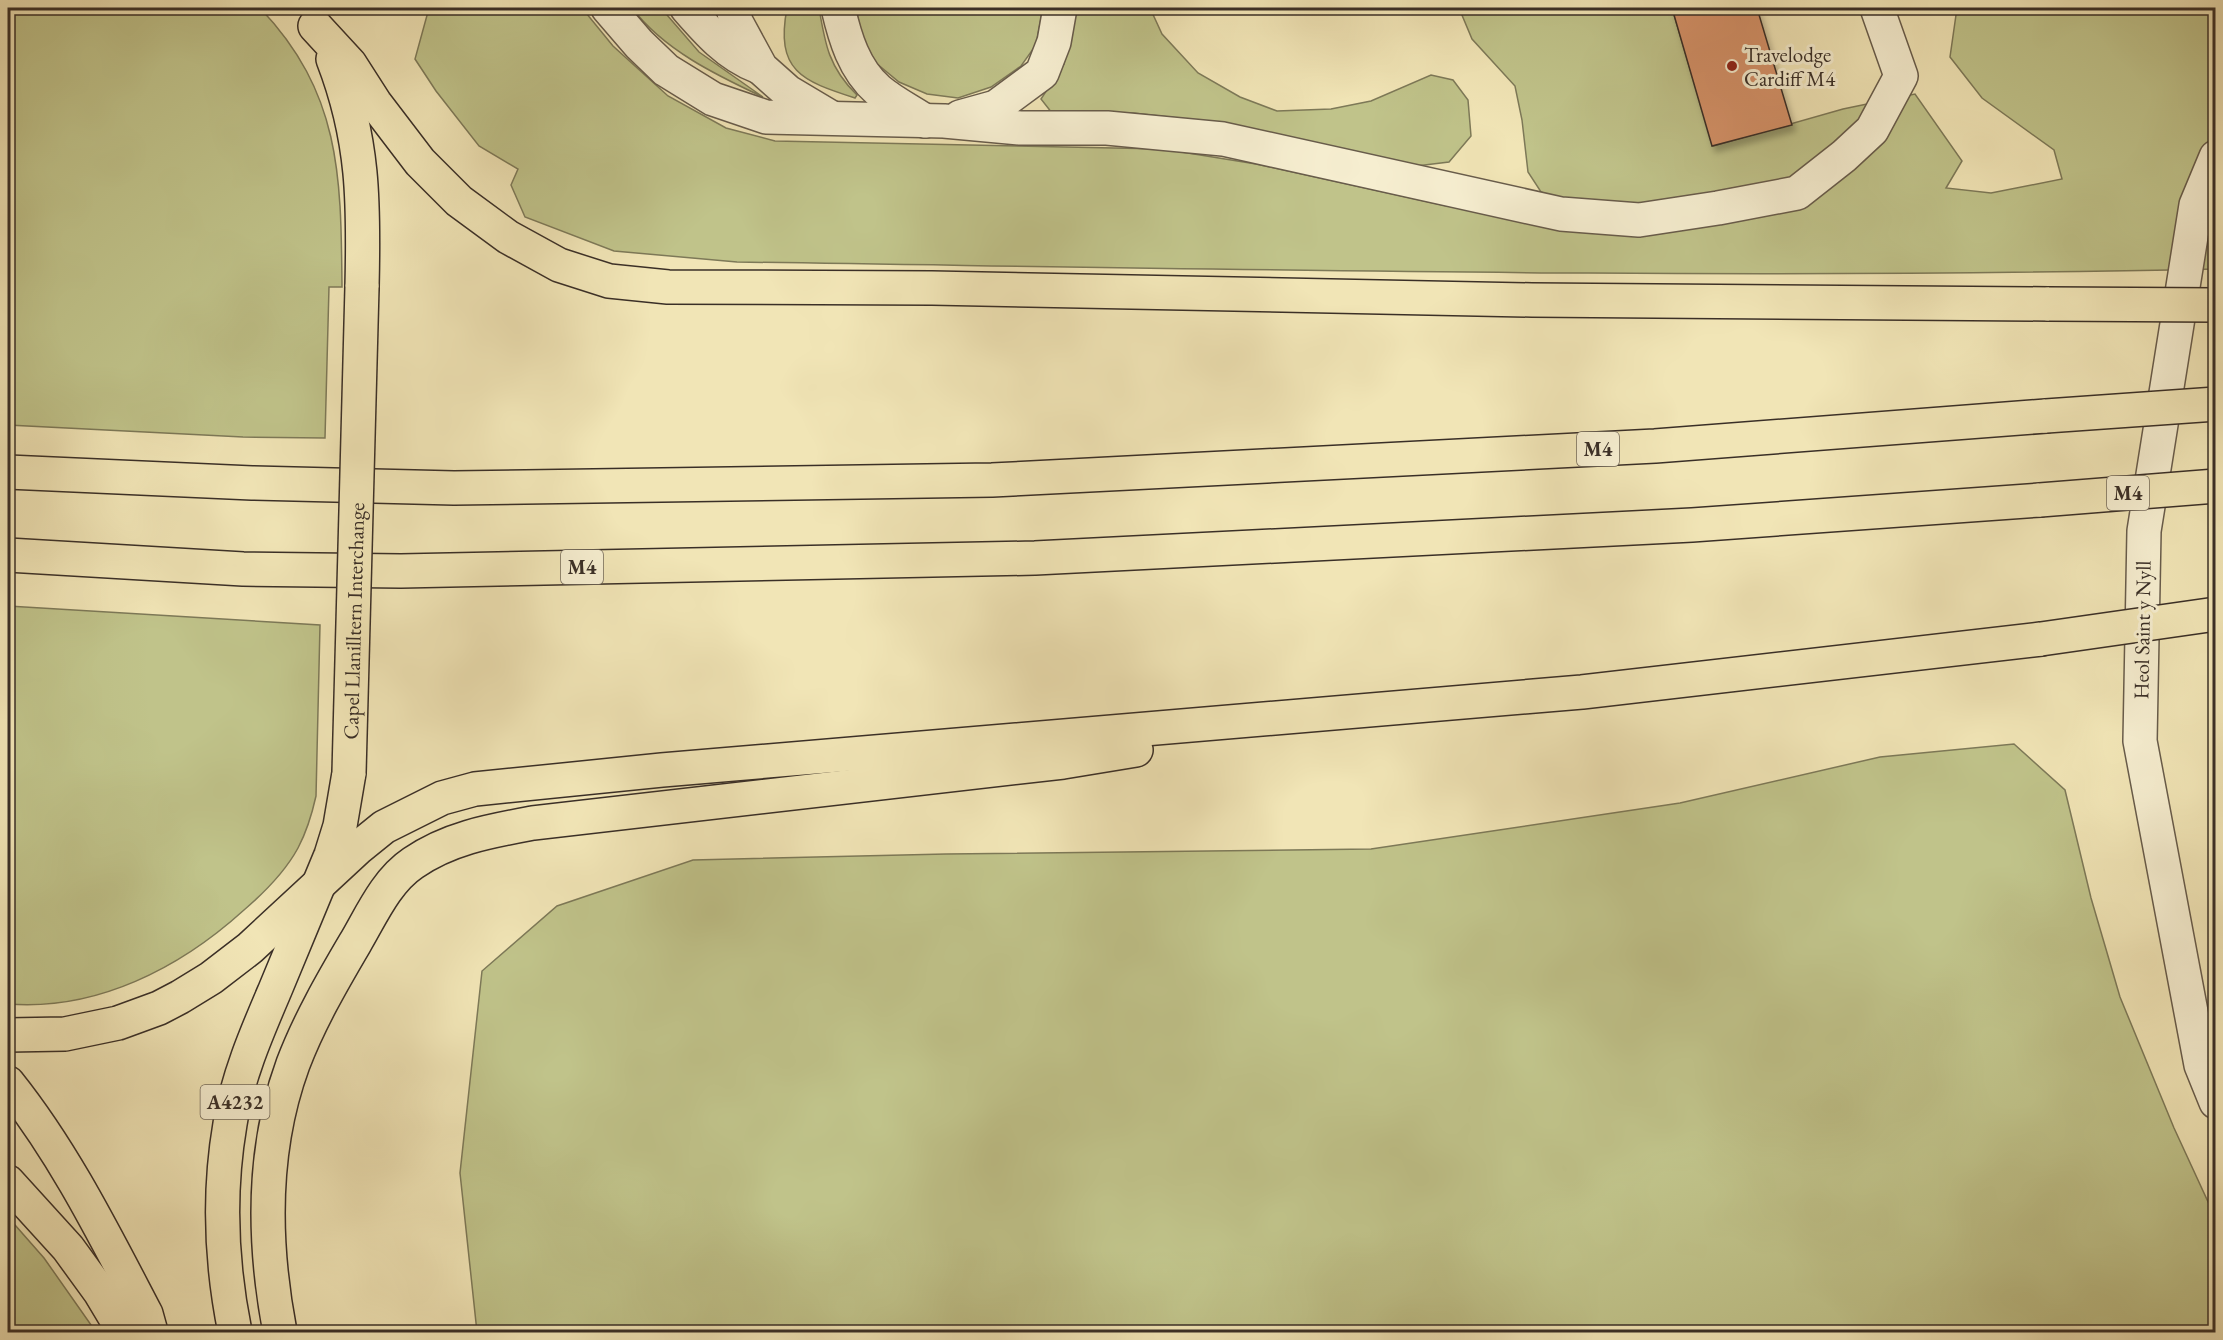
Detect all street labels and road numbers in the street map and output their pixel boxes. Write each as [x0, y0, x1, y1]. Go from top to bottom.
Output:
road number: M4 [1577, 432, 1619, 466]
road number: M4 [2107, 476, 2149, 510]
street label: Capel Llanilltern Interchange [336, 502, 370, 740]
road number: M4 [561, 550, 603, 584]
street label: Heol Saint y Nyll [2127, 560, 2157, 700]
road number: A4232 [200, 1085, 270, 1119]

